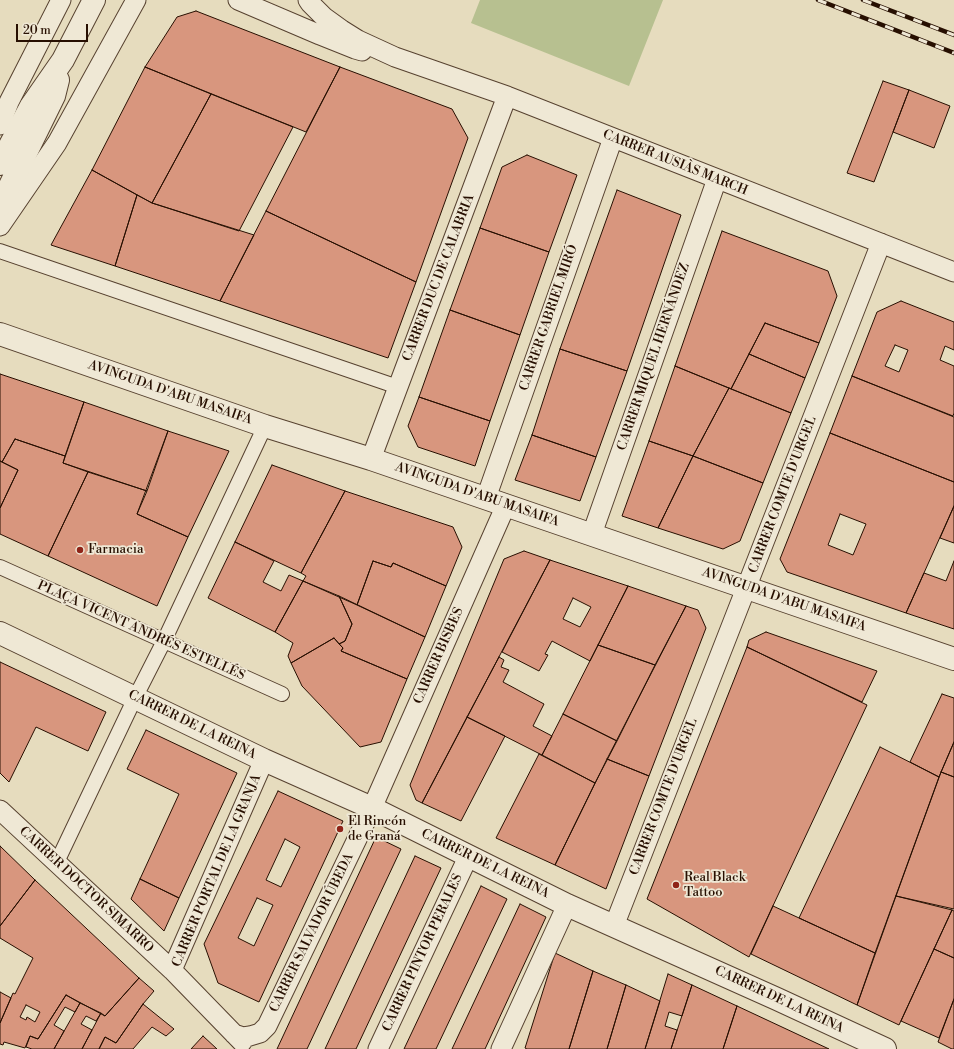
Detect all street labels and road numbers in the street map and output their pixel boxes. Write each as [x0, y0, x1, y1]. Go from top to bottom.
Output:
street label: CARRER AUSIÀS MARCH [600, 127, 750, 199]
street label: CARRER DUC DE CALABRIA [400, 192, 478, 364]
street label: CARRER GABRIEL MIRÓ [517, 243, 581, 393]
street label: CARRER MIQUEL HERNÁNDEZ [615, 261, 693, 453]
street label: AVINGUDA D'ABU MASAIFA [86, 358, 254, 428]
street label: CARRER COMTE D'URGEL [746, 414, 820, 576]
street label: AVINGUDA D'ABU MASAIFA [393, 460, 561, 530]
street label: AVINGUDA D'ABU MASAIFA [700, 565, 868, 635]
street label: PLAÇA VICENT ANDRÉS ESTELLÉS [35, 578, 247, 684]
street label: CARRER BISBES [411, 605, 467, 707]
street label: CARRER DE LA REINA [125, 687, 259, 763]
street label: CARRER COMTE D'URGEL [627, 716, 701, 878]
street label: CARRER PORTAL DE LA GRANJA [169, 772, 265, 970]
street label: CARRER DOCTOR SIMARRO [16, 824, 156, 956]
street label: CARRER DE LA REINA [418, 826, 552, 902]
street label: CARRER SALVADOR ÚBEDA [267, 851, 357, 1015]
street label: CARRER PINTOR PERALES [380, 872, 466, 1034]
street label: CARRER DE LA REINA [712, 963, 846, 1037]

